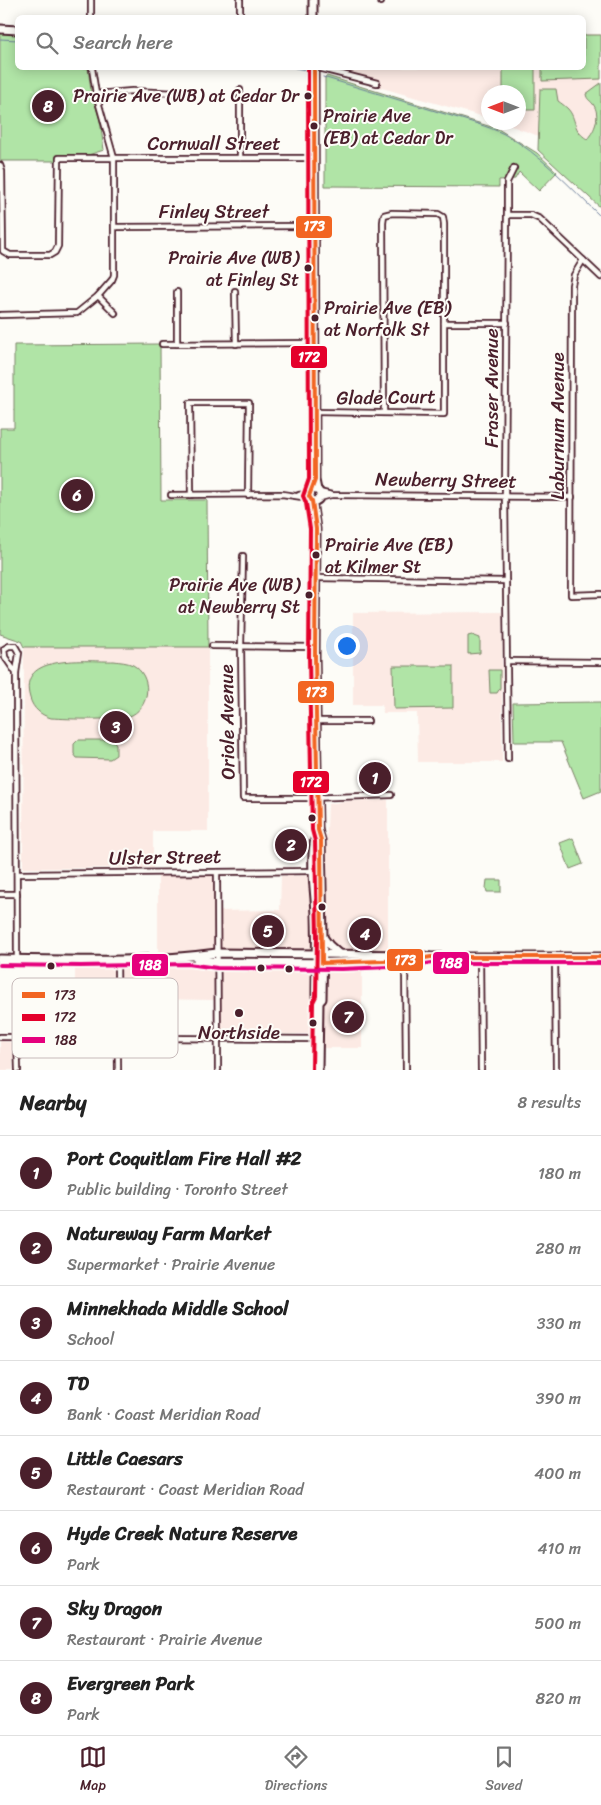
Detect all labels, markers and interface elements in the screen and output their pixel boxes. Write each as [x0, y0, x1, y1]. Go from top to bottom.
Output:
search box [15, 15, 586, 70]
text: Search here [73, 26, 173, 59]
icon: search [33, 29, 61, 57]
place label: Prairie Ave (WB) at Cedar Dr [73, 80, 301, 112]
north arrow [481, 85, 526, 130]
pin: 8 [32, 87, 64, 125]
marker: Prairie Ave (WB) at Cedar Dr [303, 91, 313, 101]
place label: Prairie Ave (EB) at Cedar Dr [323, 100, 454, 154]
marker: Prairie Ave (EB) at Cedar Dr [309, 121, 319, 131]
street label: Cornwall Street [147, 127, 281, 160]
street label: Finley Street [159, 195, 270, 228]
text: 173 [303, 214, 325, 239]
line badge: 173 [295, 215, 333, 239]
place label: Prairie Ave (WB) at Finley St [168, 242, 301, 296]
marker: Prairie Ave (WB) at Finley St [303, 263, 313, 273]
place label: Prairie Ave (EB) at Norfolk St [324, 292, 452, 346]
marker: Prairie Ave (EB) at Norfolk St [310, 313, 320, 323]
street label: Fraser Avenue [475, 328, 508, 448]
line badge: 172 [290, 345, 328, 369]
text: 172 [298, 345, 321, 370]
street label: Laburnum Avenue [541, 352, 574, 500]
street label: Glade Court [336, 380, 436, 414]
street label: Newberry Street [375, 462, 517, 498]
pin: 6 [61, 476, 93, 514]
place label: Prairie Ave (EB) at Kilmer St [325, 529, 453, 583]
marker: Prairie Ave (EB) at Kilmer St [311, 550, 321, 560]
place label: Prairie Ave (WB) at Newberry St [169, 569, 302, 623]
marker: Prairie Ave (WB) at Newberry St [304, 590, 314, 600]
your location [334, 633, 360, 659]
street label: Oriole Avenue [209, 664, 245, 780]
line badge: 173 [297, 680, 335, 704]
text: 173 [305, 680, 327, 705]
pin: 3 [100, 708, 132, 746]
pin: 1 [359, 759, 391, 797]
line badge: 172 [292, 770, 330, 794]
text: 172 [300, 770, 323, 795]
unlabelled marker [307, 813, 317, 823]
pin: 2 [275, 826, 307, 864]
street label: Ulster Street [109, 840, 221, 874]
unlabelled marker [317, 902, 327, 912]
pin: 5 [252, 912, 284, 950]
pin: 4 [349, 915, 381, 953]
line badge: 173 [386, 948, 424, 972]
text: 173 [394, 948, 416, 973]
line badge: 188 [432, 951, 470, 975]
text: 188 [440, 951, 463, 976]
line badge: 188 [131, 953, 169, 977]
text: 188 [139, 953, 162, 978]
unlabelled marker [46, 961, 56, 971]
unlabelled marker [256, 963, 266, 973]
unlabelled marker [284, 964, 294, 974]
legend [12, 978, 178, 1058]
text: 173 [54, 983, 76, 1008]
pin: 7 [332, 998, 364, 1036]
text: 172 [54, 1005, 76, 1030]
marker: Northside [233, 1007, 245, 1019]
place label: Northside [198, 1016, 280, 1049]
unlabelled marker [308, 1018, 318, 1028]
text: 188 [54, 1028, 77, 1053]
text: Nearby [20, 1084, 86, 1122]
text: 8 results [518, 1088, 581, 1117]
text: Port Coquitlam Fire Hall #2 [67, 1142, 302, 1175]
text: 1 [33, 1159, 39, 1188]
text: 180 m [538, 1159, 581, 1188]
text: Public building · Toronto Street [67, 1175, 288, 1204]
text: Natureway Farm Market [67, 1217, 271, 1250]
text: 2 [31, 1234, 41, 1263]
text: 280 m [536, 1234, 581, 1263]
text: Supermarket · Prairie Avenue [67, 1250, 275, 1279]
text: Minnekhada Middle School [67, 1292, 288, 1325]
text: 3 [32, 1309, 40, 1338]
text: 330 m [537, 1309, 581, 1338]
text: School [67, 1325, 114, 1354]
text: TD [67, 1367, 89, 1400]
text: 4 [31, 1384, 41, 1413]
text: 390 m [536, 1384, 581, 1413]
text: Bank · Coast Meridian Road [67, 1400, 260, 1429]
text: Little Caesars [67, 1442, 183, 1475]
text: 5 [31, 1459, 41, 1488]
text: 400 m [534, 1459, 581, 1488]
text: Restaurant · Coast Meridian Road [67, 1475, 304, 1504]
text: Hyde Creek Nature Reserve [67, 1517, 298, 1550]
text: 6 [31, 1534, 41, 1563]
text: 410 m [538, 1534, 581, 1563]
text: Park [67, 1550, 100, 1579]
text: Sky Dragon [67, 1592, 162, 1625]
text: 7 [31, 1609, 41, 1638]
text: 500 m [535, 1609, 581, 1638]
text: Restaurant · Prairie Avenue [67, 1625, 262, 1654]
text: Evergreen Park [67, 1667, 194, 1700]
text: 8 [31, 1684, 41, 1713]
text: 820 m [536, 1684, 581, 1713]
text: Park [67, 1700, 100, 1729]
tab: Map [79, 1743, 107, 1798]
tab: Directions [265, 1743, 327, 1798]
tab: Saved [485, 1743, 522, 1798]

